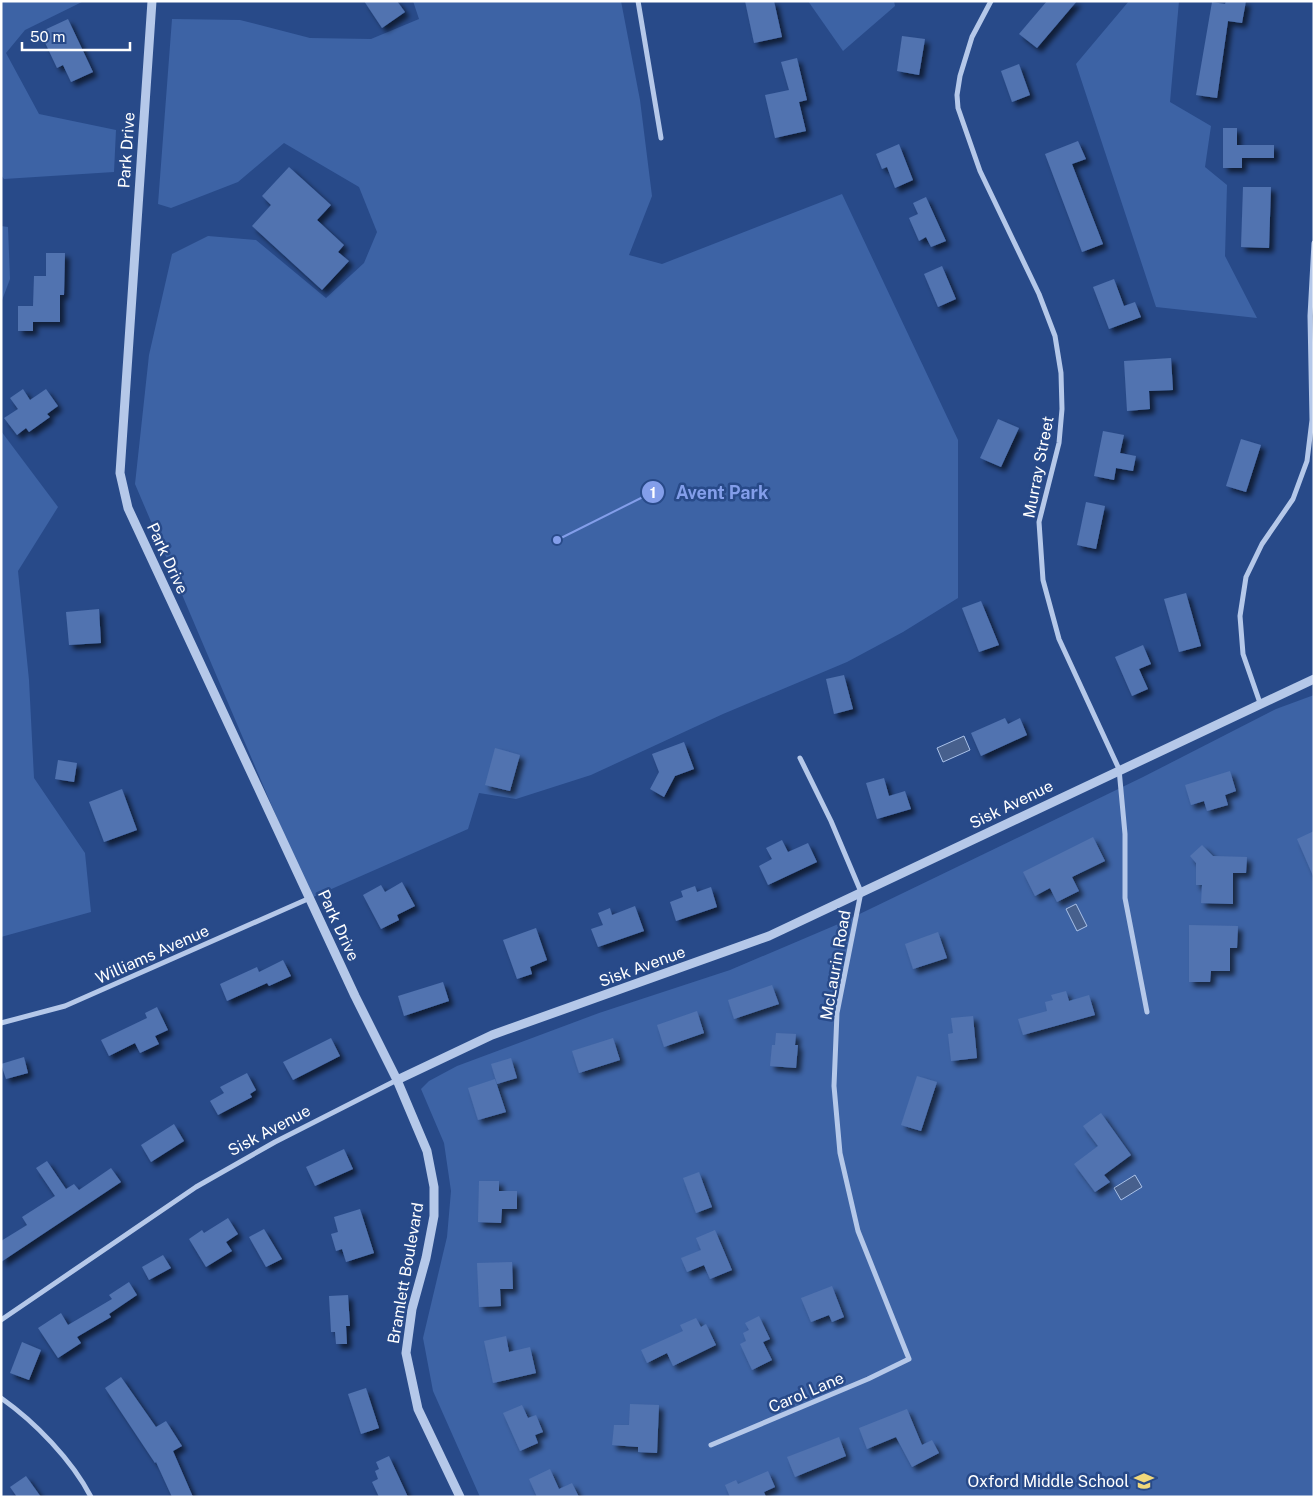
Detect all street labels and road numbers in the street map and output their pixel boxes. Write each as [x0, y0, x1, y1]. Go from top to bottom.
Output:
street label: Park Drive [114, 111, 139, 189]
street label: Murray Street [1019, 414, 1058, 520]
street label: Park Drive [143, 520, 192, 597]
street label: Sisk Avenue [966, 776, 1056, 833]
street label: Park Drive [314, 887, 363, 964]
street label: McLaurin Road [816, 909, 855, 1021]
street label: Williams Avenue [93, 921, 212, 988]
street label: Sisk Avenue [596, 942, 688, 991]
street label: Sisk Avenue [225, 1101, 314, 1160]
street label: Bramlett Boulevard [384, 1201, 427, 1345]
street label: Carol Lane [766, 1368, 847, 1417]

